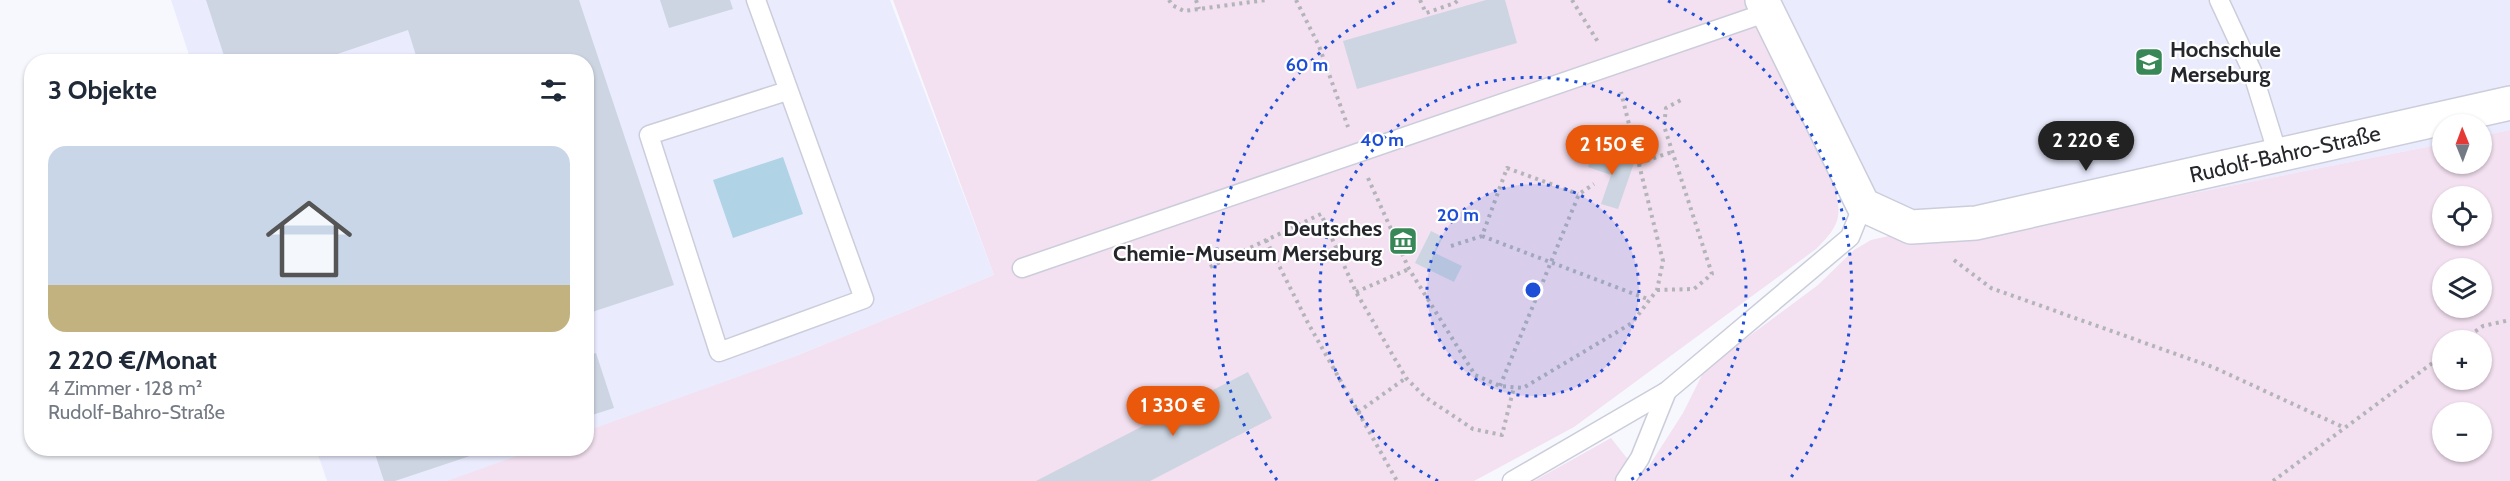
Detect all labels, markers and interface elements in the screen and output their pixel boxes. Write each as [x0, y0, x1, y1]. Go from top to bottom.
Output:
place label: Hochschule Merseburg [2170, 36, 2281, 88]
school or university icon: Hochschule Merseburg [2133, 46, 2165, 78]
text: 60 m [1286, 54, 1328, 76]
text: 3 Objekte [48, 74, 157, 106]
icon: filters [537, 74, 570, 107]
north arrow [2432, 114, 2492, 174]
map controls [2432, 114, 2492, 462]
street label: Rudolf-Bahro-Straße [2187, 119, 2383, 188]
pin: 2 220 € [2031, 121, 2141, 172]
pin: 2 150 € [1557, 125, 1667, 176]
text: 2 220 € [2052, 128, 2120, 152]
text: 40 m [1360, 129, 1404, 151]
text: 2 150 € [1580, 132, 1644, 156]
icon: home [255, 185, 363, 293]
button: locate [2432, 186, 2492, 246]
text: 20 m [1437, 204, 1479, 226]
place label: Deutsches Chemie-Museum Merseburg [1113, 215, 1382, 267]
museum icon: Deutsches Chemie-Museum Merseburg [1387, 225, 1419, 257]
button: layers [2432, 258, 2492, 318]
centre of rings [1523, 280, 1543, 300]
button: + [2432, 330, 2492, 390]
text: 2 220 €/Monat [48, 344, 217, 376]
text: 4 Zimmer · 128 m² [48, 376, 202, 400]
pin: 1 330 € [1118, 386, 1228, 437]
text: 1 330 € [1141, 393, 1205, 417]
text: Rudolf-Bahro-Straße [48, 400, 225, 424]
button: − [2432, 402, 2492, 462]

